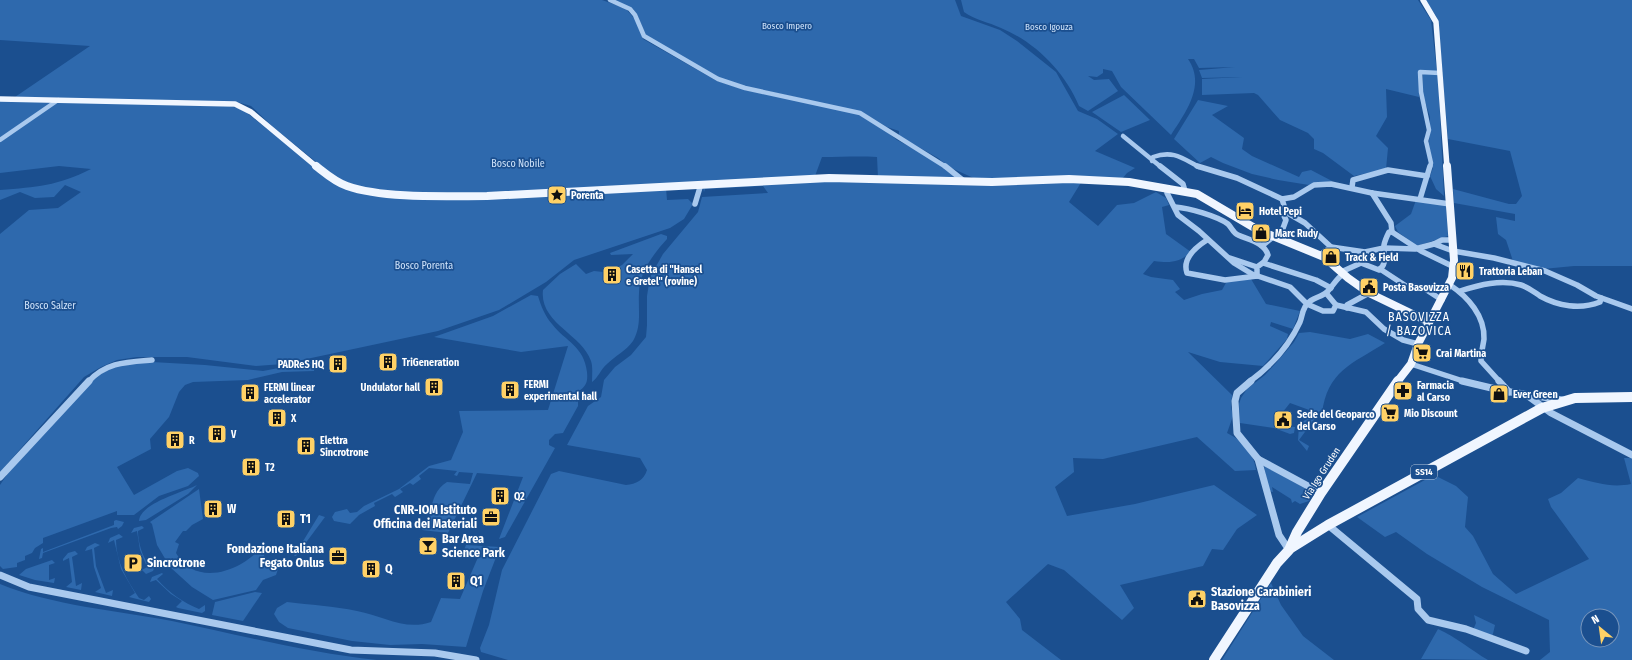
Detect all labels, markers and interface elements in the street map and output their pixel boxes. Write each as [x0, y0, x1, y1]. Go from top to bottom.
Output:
park label: Bosco Impero [762, 21, 812, 31]
park label: Bosco Igouza [1025, 22, 1073, 32]
park label: Bosco Nobile [491, 158, 545, 170]
place icon: Porenta [546, 184, 568, 206]
place label: Porenta [571, 190, 604, 202]
hotel icon: Hotel Pepi [1234, 200, 1256, 222]
place label: Hotel Pepi [1259, 206, 1302, 218]
shop icon: Marc Rudy [1250, 222, 1272, 244]
place label: Marc Rudy [1275, 228, 1318, 240]
shop icon: Track & Field [1320, 246, 1342, 268]
place label: Track & Field [1345, 252, 1398, 264]
park label: Bosco Porenta [395, 260, 453, 272]
restaurant icon: Trattoria Leban [1454, 260, 1476, 282]
building icon: Casetta di "Hansel e Gretel" (rovine) [601, 264, 623, 286]
place label: Casetta di "Hansel e Gretel" (rovine) [626, 264, 703, 288]
place label: Trattoria Leban [1479, 266, 1543, 278]
public building icon: Posta Basovizza [1358, 276, 1380, 298]
place label: Posta Basovizza [1383, 282, 1449, 294]
park label: Bosco Salzer [24, 300, 76, 312]
district label: BASOVIZZA / BAZOVICA [1386, 310, 1452, 338]
supermarket icon: Crai Martina [1411, 342, 1433, 364]
place label: Crai Martina [1436, 348, 1486, 360]
building icon: TriGeneration [377, 351, 399, 373]
building icon: PADReS HQ [327, 353, 349, 375]
place label: TriGeneration [402, 357, 459, 369]
place label: PADReS HQ [278, 359, 325, 371]
building icon: Undulator hall [423, 376, 445, 398]
building icon: FERMI experimental hall [499, 379, 521, 401]
place label: FERMI experimental hall [524, 379, 597, 403]
pharmacy icon: Farmacia al Carso [1392, 380, 1414, 402]
place label: Farmacia al Carso [1417, 380, 1454, 404]
building icon: FERMI linear accelerator [239, 382, 261, 404]
place label: FERMI linear accelerator [264, 382, 315, 406]
place label: Undulator hall [361, 382, 420, 394]
shop icon: Ever Green [1488, 383, 1510, 405]
place label: Ever Green [1513, 389, 1558, 401]
supermarket icon: Mio Discount [1379, 402, 1401, 424]
building icon: X [266, 407, 288, 429]
place label: Mio Discount [1404, 408, 1458, 420]
public building icon: Sede del Geoparco del Carso [1272, 409, 1294, 431]
place label: Sede del Geoparco del Carso [1297, 409, 1375, 433]
place label: X [290, 413, 297, 425]
building icon: V [206, 423, 228, 445]
building icon: R [164, 429, 186, 451]
place label: V [230, 429, 237, 441]
place label: R [189, 435, 195, 447]
building icon: Elettra Sincrotrone [295, 435, 317, 457]
place label: Elettra Sincrotrone [320, 435, 369, 459]
street label: Via Igo Gruden [1301, 445, 1343, 502]
building icon: T2 [240, 456, 262, 478]
place label: T2 [265, 462, 275, 474]
road number: SS14 [1411, 465, 1437, 479]
building icon: Q2 [489, 485, 511, 507]
place label: Q2 [514, 491, 525, 503]
building icon: W [202, 498, 224, 520]
place label: W [227, 502, 237, 516]
place label: CNR-IOM Istituto Officina dei Materiali [373, 503, 478, 531]
office icon: CNR-IOM Istituto Officina dei Materiali [480, 506, 502, 528]
building icon: T1 [275, 508, 297, 530]
place label: T1 [300, 512, 311, 526]
place label: Bar Area Science Park [442, 532, 506, 560]
bar icon: Bar Area Science Park [417, 535, 439, 557]
place label: Fondazione Italiana Fegato Onlus [227, 542, 325, 570]
office icon: Fondazione Italiana Fegato Onlus [327, 545, 349, 567]
parking icon: Sincrotrone [122, 552, 144, 574]
place label: Sincrotrone [147, 556, 205, 570]
building icon: Q [360, 558, 382, 580]
place label: Q [385, 562, 393, 576]
building icon: Q1 [445, 570, 467, 592]
place label: Q1 [470, 574, 482, 588]
place label: Stazione Carabinieri Basovizza [1211, 585, 1311, 613]
public building icon: Stazione Carabinieri Basovizza [1186, 588, 1208, 610]
north arrow [1580, 608, 1620, 648]
text: N [1589, 612, 1601, 627]

